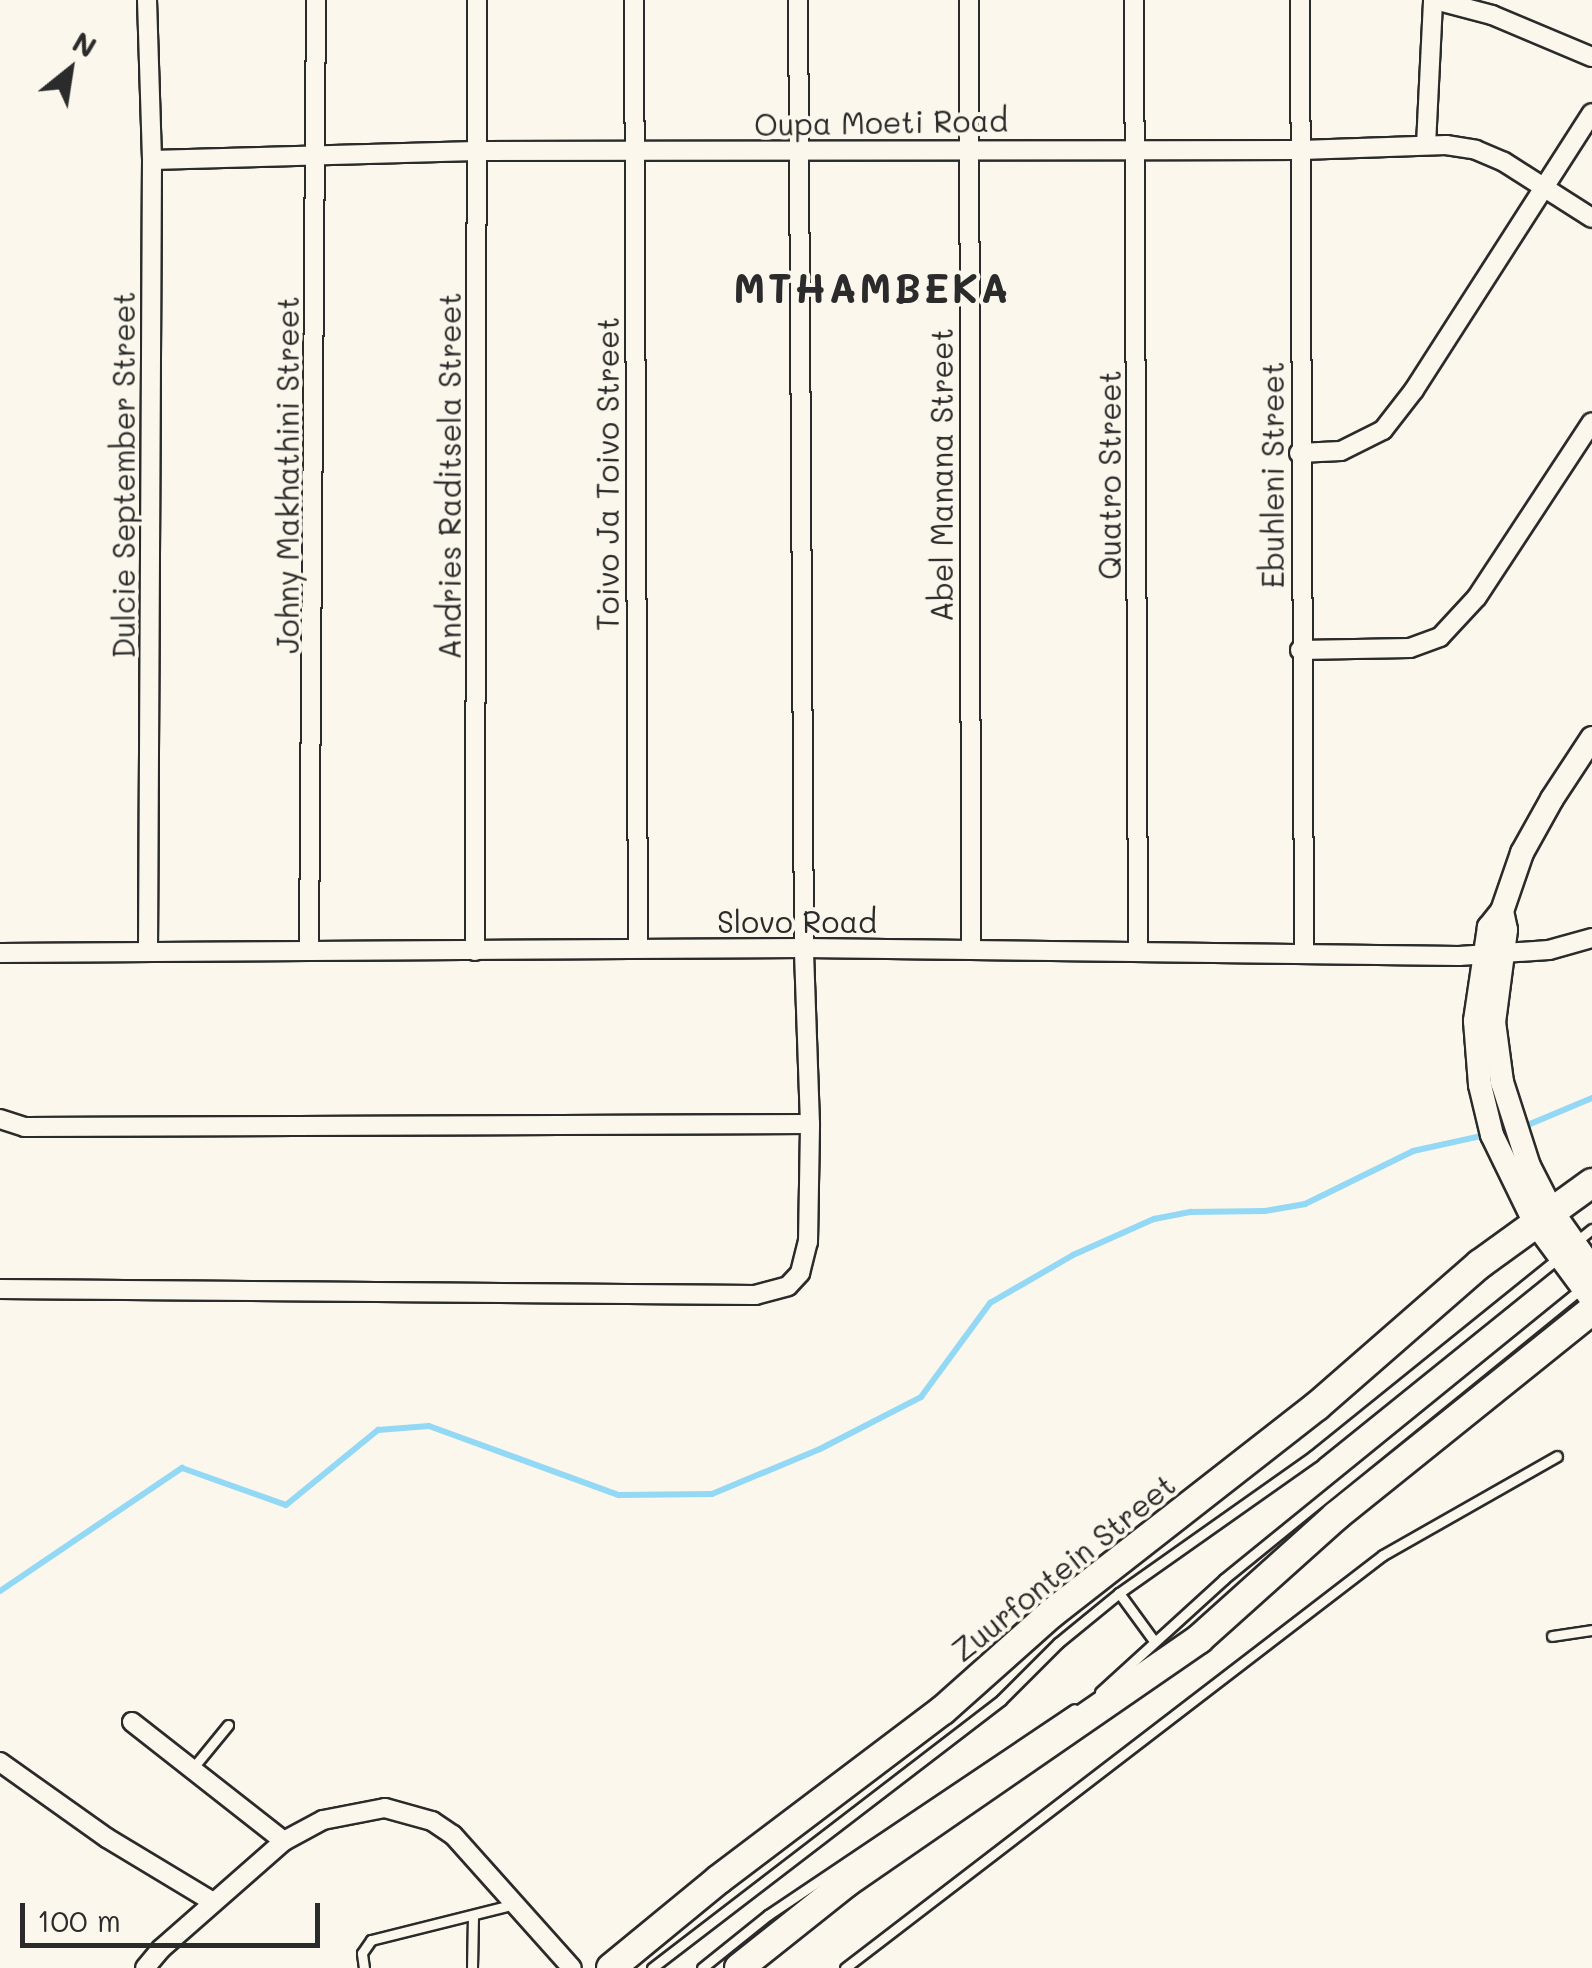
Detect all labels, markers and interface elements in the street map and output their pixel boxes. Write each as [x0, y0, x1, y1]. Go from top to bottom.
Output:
north arrow [20, 20, 120, 120]
text: N [67, 23, 103, 65]
street label: Oupa Moeti Road [754, 102, 1008, 142]
district label: MTHAMBEKA [733, 263, 1011, 311]
street label: Dulcie September Street [105, 291, 141, 659]
street label: Andries Raditsela Street [431, 292, 467, 660]
street label: Johny Makhathini Street [269, 296, 305, 654]
street label: Toivo Ja Toivo Street [589, 317, 625, 631]
street label: Abel Manana Street [923, 328, 959, 622]
street label: Ebuhleni Street [1254, 362, 1290, 588]
street label: Quatro Street [1091, 370, 1127, 580]
street label: Slovo Road [717, 903, 877, 939]
street label: Zuurfontein Street [944, 1466, 1182, 1668]
scale bar [25, 1883, 325, 1945]
text: 100 m [37, 1900, 121, 1940]

